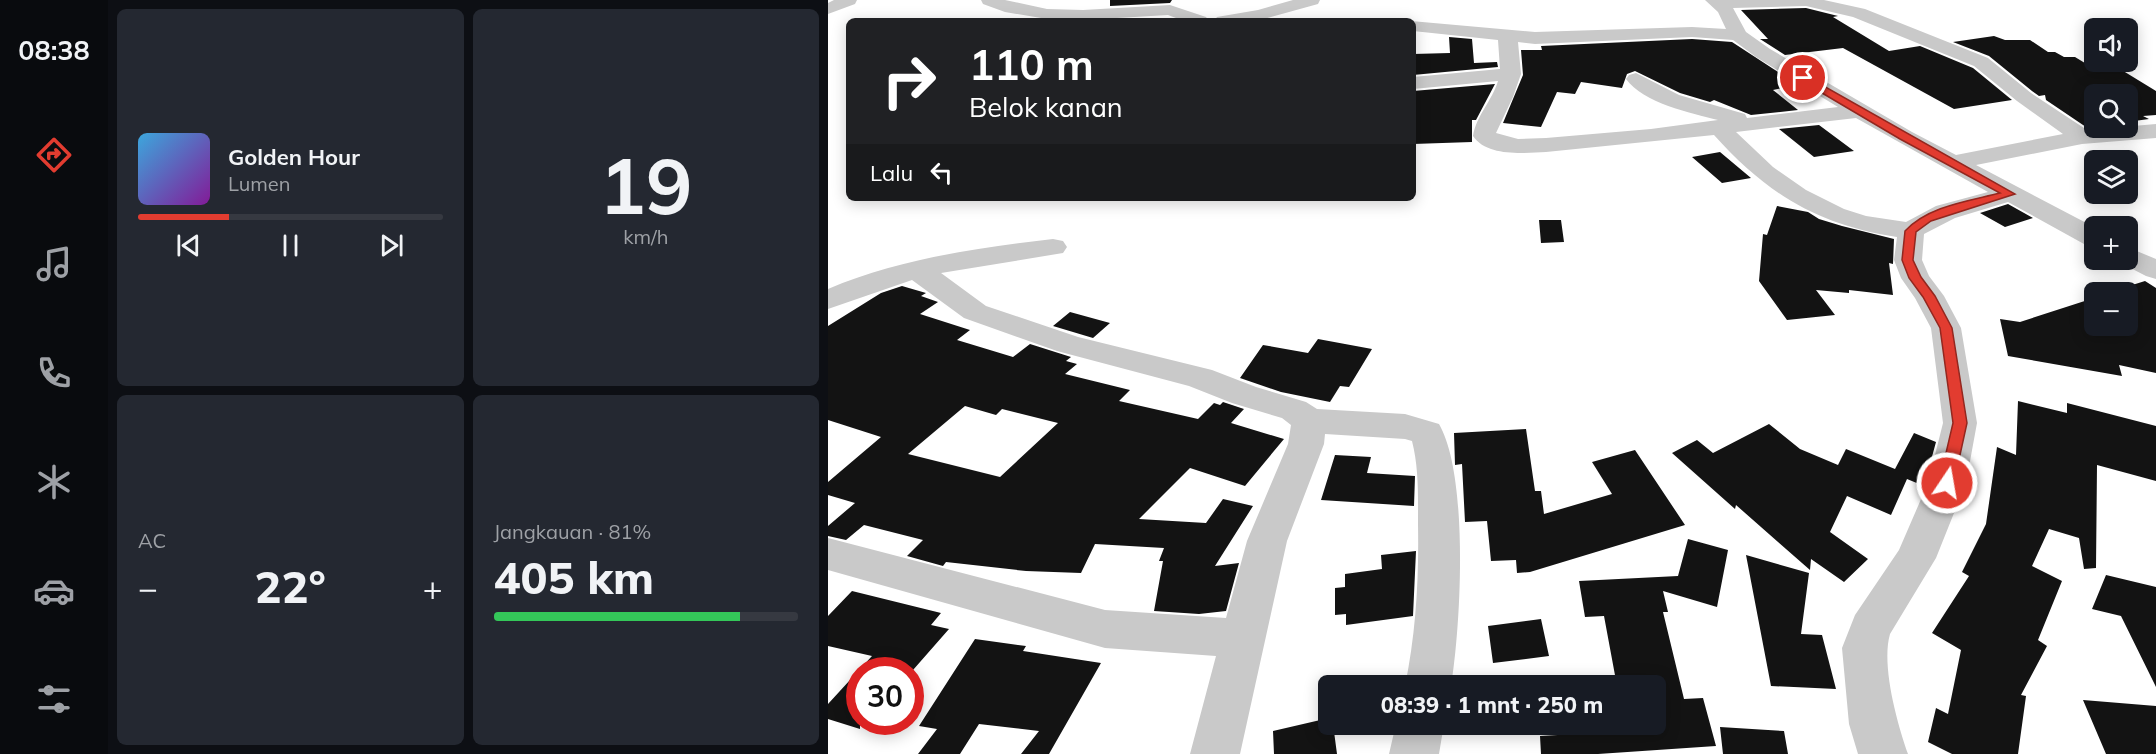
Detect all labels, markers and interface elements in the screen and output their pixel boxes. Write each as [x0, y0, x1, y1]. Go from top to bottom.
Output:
map controls [2084, 18, 2138, 336]
button: sound [2084, 18, 2138, 72]
text: 08:38 [18, 33, 90, 67]
text: 110 m [969, 38, 1094, 91]
icon: right [870, 42, 948, 120]
pin [1777, 52, 1828, 103]
icon: arrive [1786, 61, 1819, 94]
button: search [2084, 84, 2138, 138]
text: Belok kanan [969, 90, 1123, 124]
icon: directions [33, 134, 75, 176]
text: 19 [599, 136, 693, 234]
text: Golden Hour [228, 143, 360, 171]
button: layers [2084, 150, 2138, 204]
icon: left [925, 156, 958, 189]
text: Lalu [870, 159, 913, 187]
text: Lumen [228, 171, 290, 196]
button: + [2084, 216, 2138, 270]
text: km/h [623, 224, 668, 249]
icon: previous [172, 229, 205, 262]
icon: pause [274, 229, 307, 262]
icon: next [375, 229, 408, 262]
icon: music [33, 243, 75, 285]
button: − [2084, 282, 2138, 336]
icon: phone [33, 352, 75, 394]
position arrow [1915, 451, 1979, 515]
icon: climate [33, 461, 75, 503]
text: Jangkauan · 81% [494, 519, 651, 544]
text: AC [138, 528, 166, 553]
text: 405 km [494, 549, 654, 605]
text: 22° [255, 558, 326, 614]
text: − [138, 567, 158, 608]
text: + [423, 567, 443, 608]
icon: car [33, 570, 75, 612]
speed limit sign: 30 [846, 657, 924, 735]
icon: filters [33, 678, 75, 720]
text: 08:39 · 1 mnt · 250 m [1381, 691, 1603, 719]

